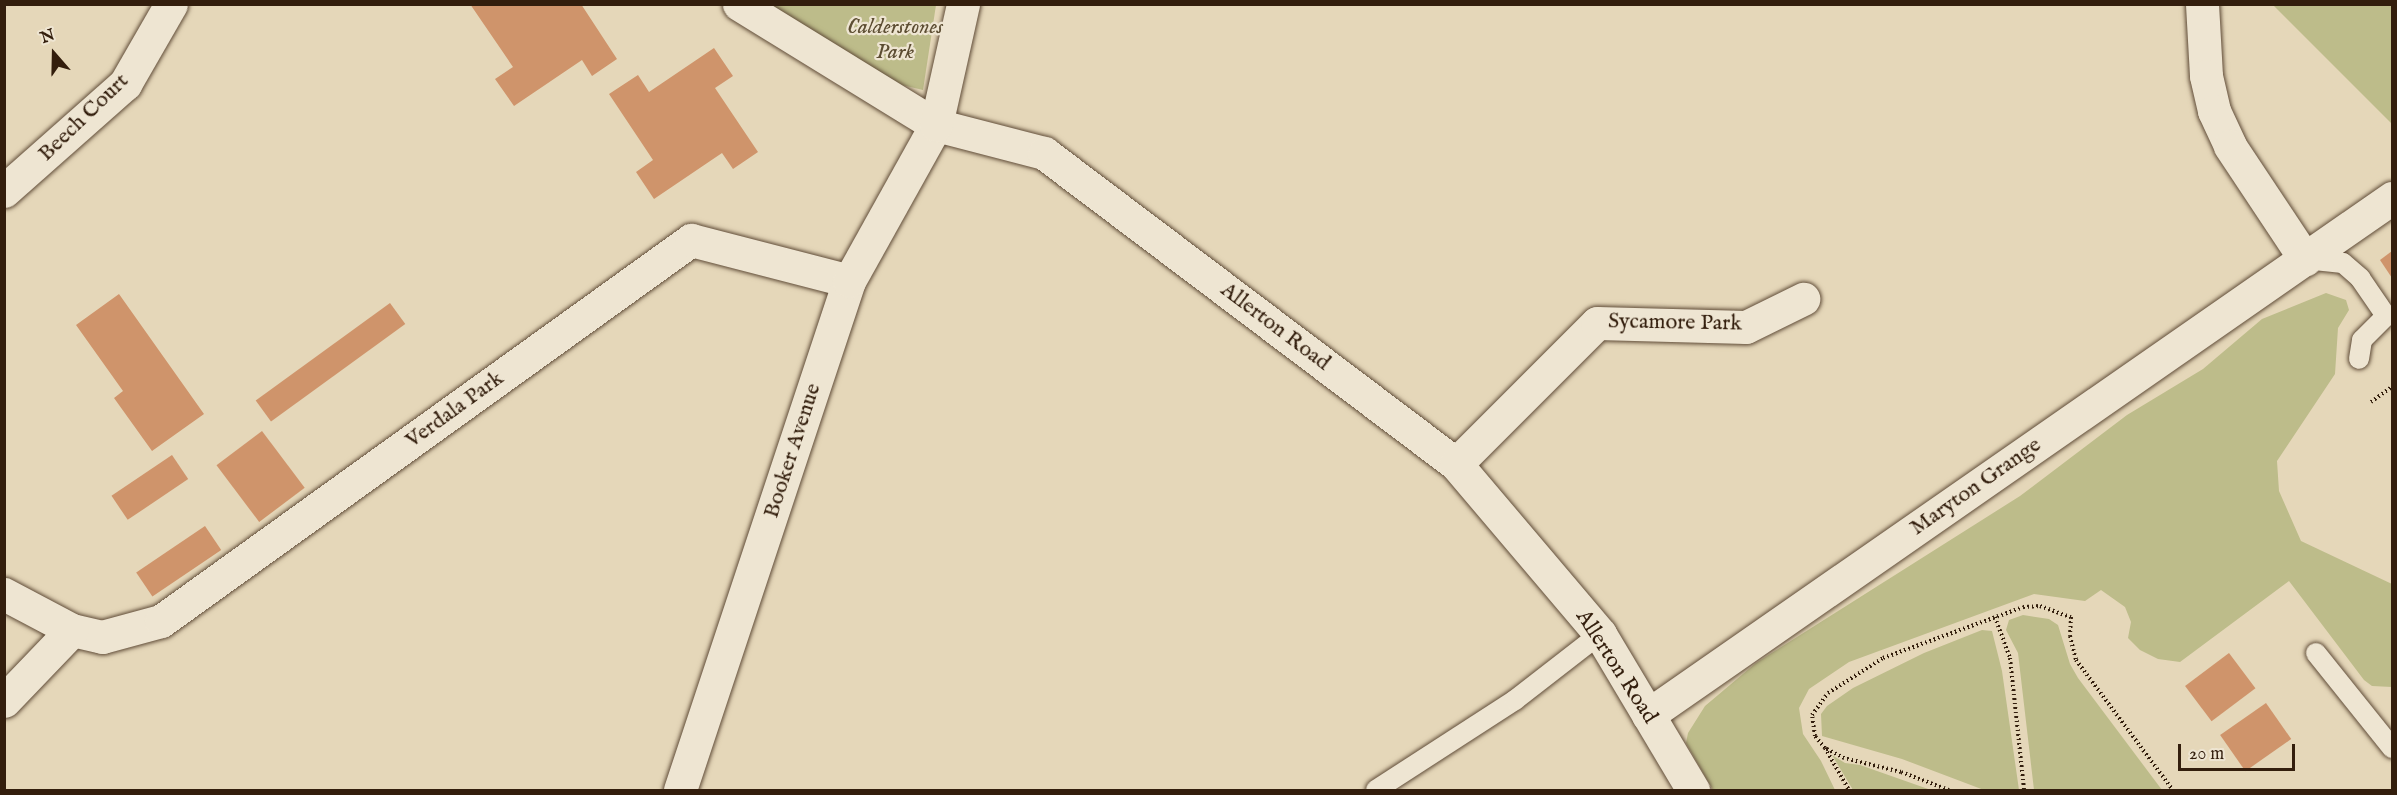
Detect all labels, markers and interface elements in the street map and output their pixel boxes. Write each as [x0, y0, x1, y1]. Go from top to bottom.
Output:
park label: Calderstones Park [847, 14, 943, 66]
north arrow [24, 24, 84, 84]
text: N [38, 25, 58, 49]
street label: Beech Court [33, 68, 135, 168]
street label: Allerton Road [1215, 277, 1335, 377]
street label: Sycamore Park [1608, 309, 1742, 337]
street label: Verdala Park [401, 366, 509, 454]
street label: Booker Avenue [759, 380, 827, 522]
street label: Maryton Grange [1905, 432, 2047, 542]
street label: Allerton Road [1569, 605, 1663, 729]
scale bar [2181, 732, 2298, 770]
text: 20 m [2189, 743, 2224, 766]

